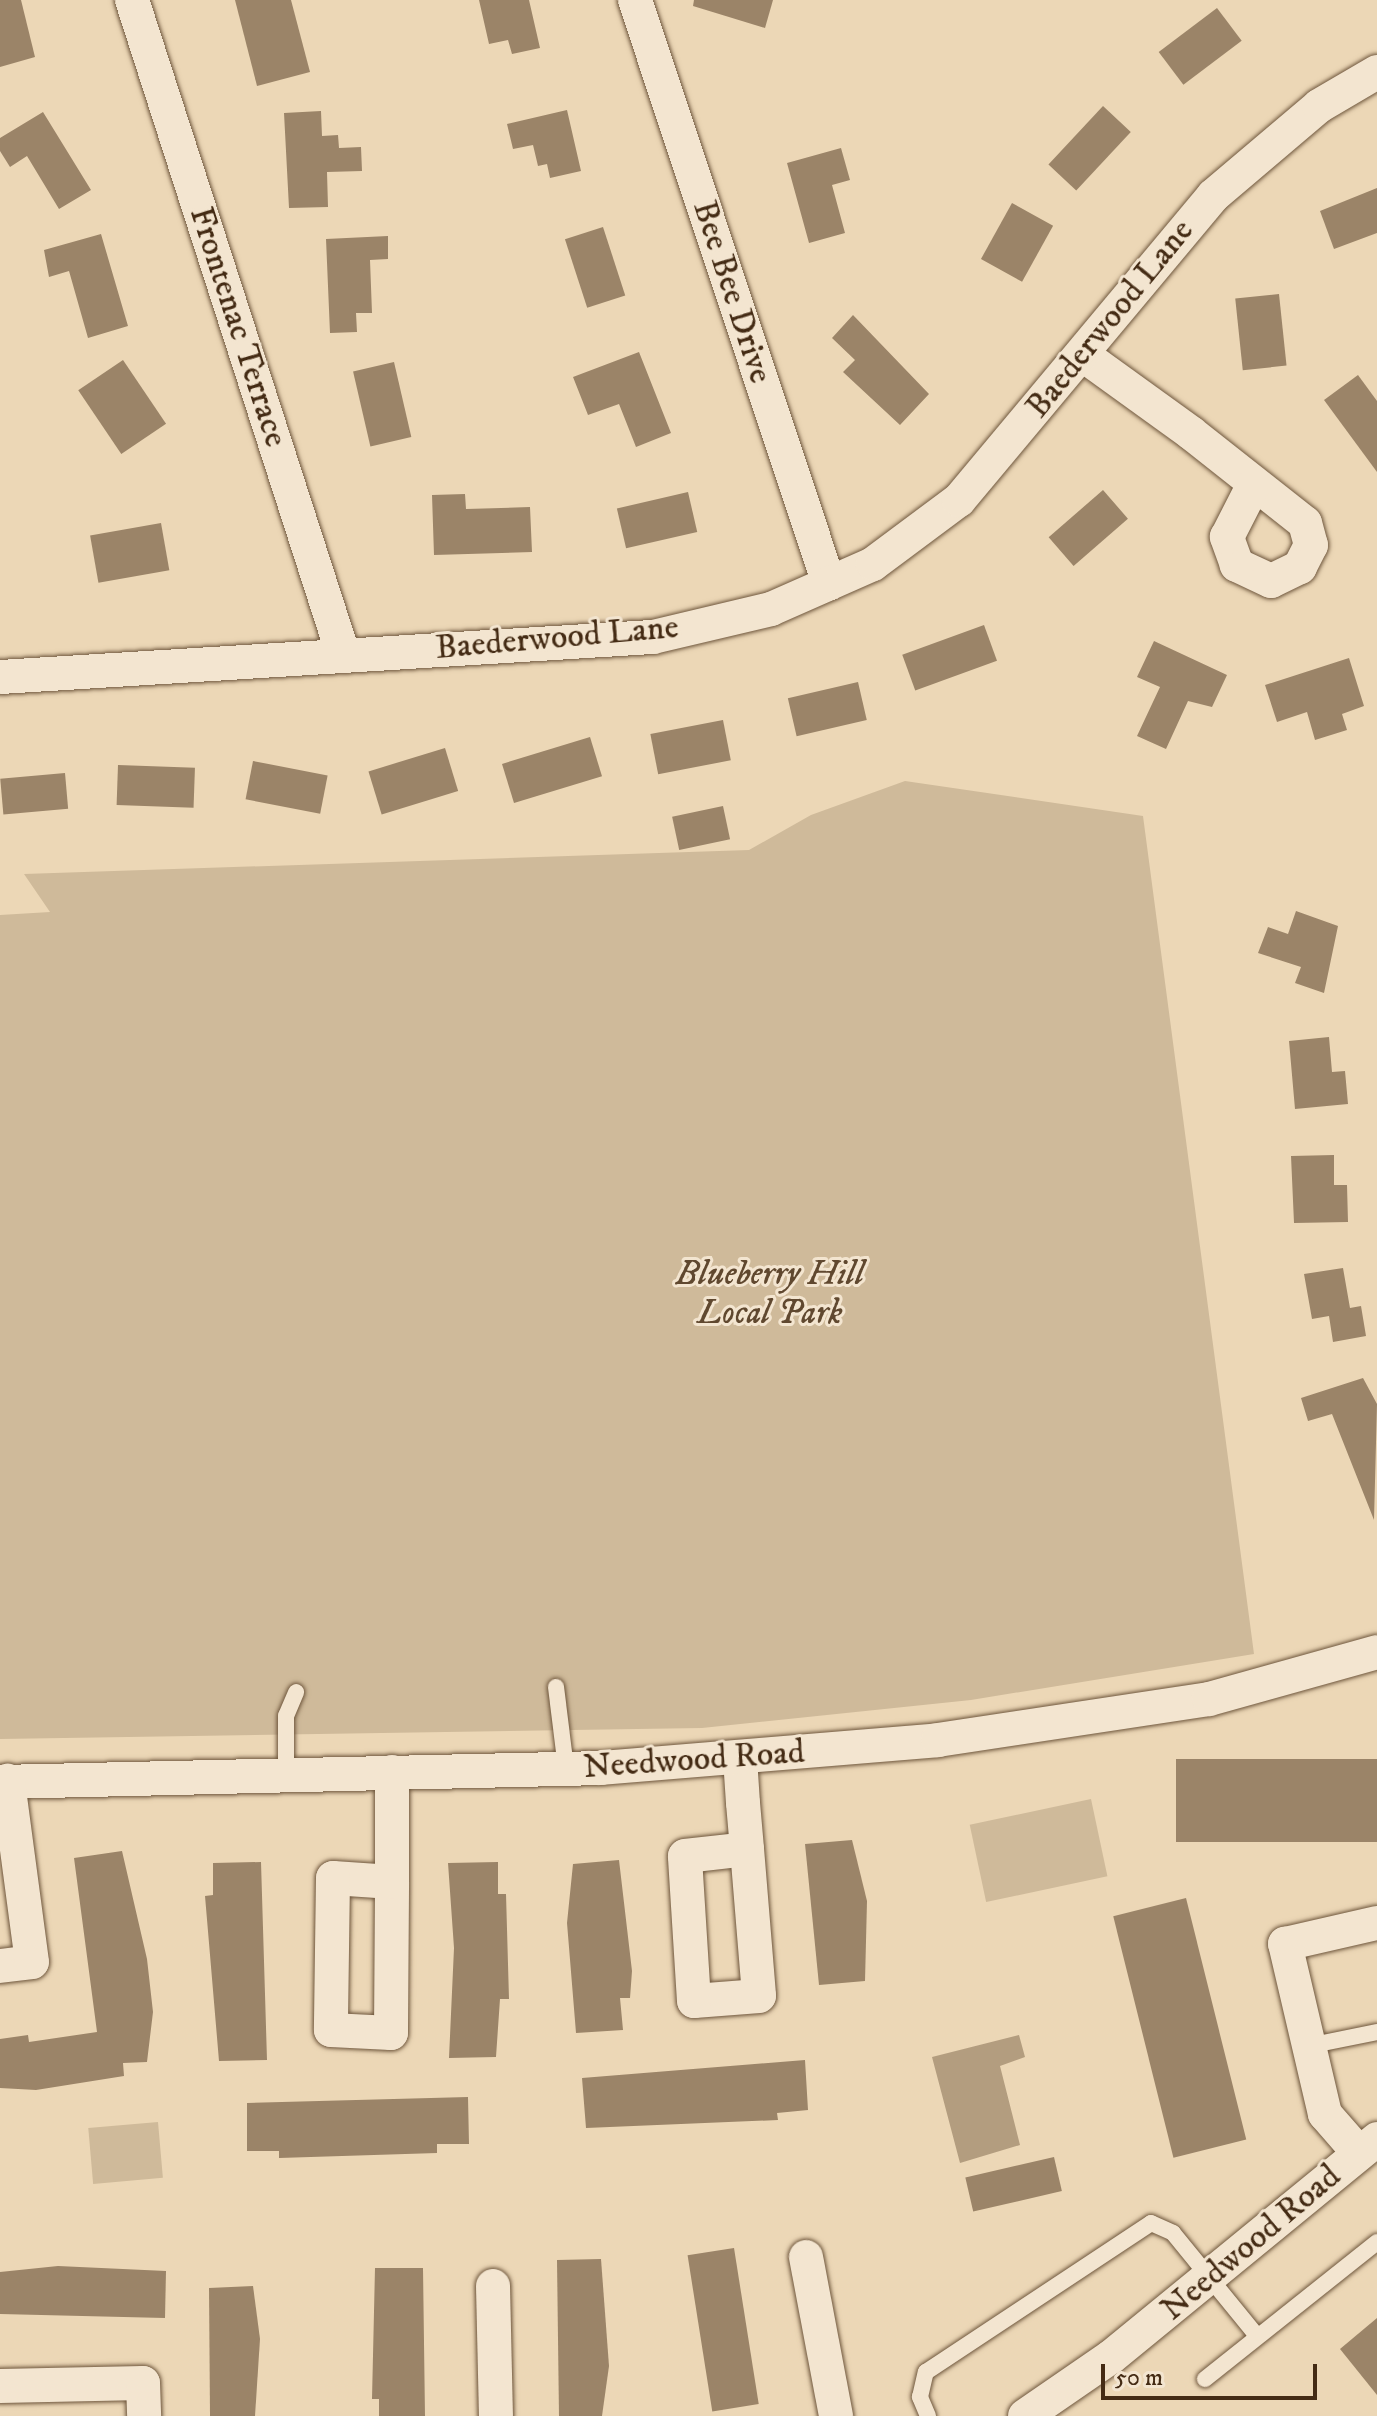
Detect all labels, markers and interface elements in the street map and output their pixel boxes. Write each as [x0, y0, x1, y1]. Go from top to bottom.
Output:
street label: Bee Bee Drive [683, 196, 781, 388]
street label: Frontenac Terrace [180, 202, 296, 452]
street label: Baederwood Lane [1017, 211, 1203, 427]
street label: Baederwood Lane [434, 607, 680, 669]
park label: Blueberry Hill Local Park [676, 1254, 864, 1334]
street label: Needwood Road [582, 1732, 806, 1788]
street label: Needwood Road [1153, 2156, 1349, 2330]
scale bar [1105, 2348, 1321, 2398]
text: 50 m [1115, 2363, 1163, 2393]

